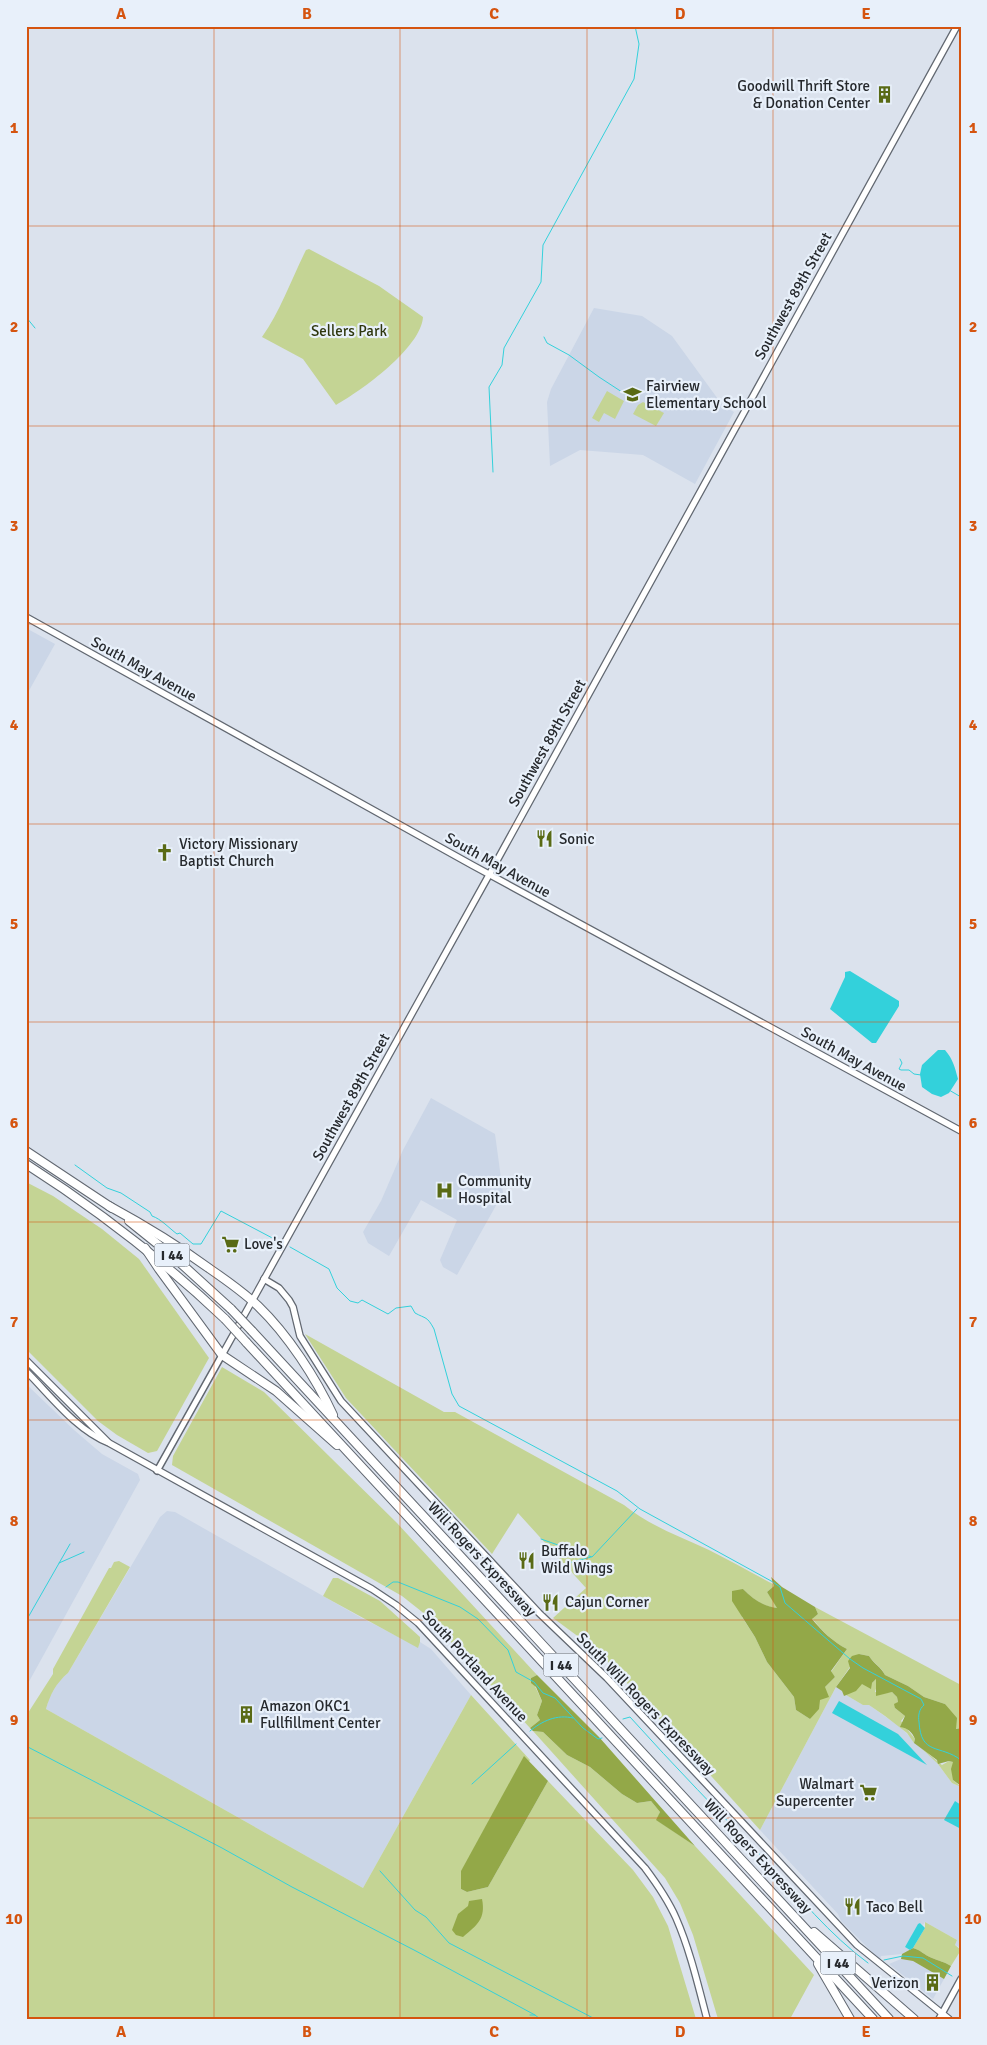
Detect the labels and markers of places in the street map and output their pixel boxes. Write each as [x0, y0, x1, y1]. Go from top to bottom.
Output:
place label: Goodwill Thrift Store & Donation Center [737, 77, 870, 112]
building icon: Goodwill Thrift Store & Donation Center [874, 85, 894, 105]
place label: Fairview Elementary School [646, 377, 767, 412]
school or university icon: Fairview Elementary School [622, 385, 642, 405]
restaurant icon: Sonic [535, 829, 555, 849]
place label: Sonic [559, 830, 594, 848]
place label: Victory Missionary Baptist Church [179, 835, 298, 870]
church icon: Victory Missionary Baptist Church [155, 843, 175, 863]
place label: Community Hospital [458, 1172, 531, 1207]
hospital icon: Community Hospital [434, 1180, 454, 1200]
supermarket icon: Love's [220, 1234, 240, 1254]
place label: Love's [244, 1235, 283, 1253]
place label: Buffalo Wild Wings [541, 1542, 613, 1577]
restaurant icon: Buffalo Wild Wings [517, 1550, 537, 1570]
restaurant icon: Cajun Corner [541, 1592, 561, 1612]
place label: Cajun Corner [565, 1593, 649, 1611]
place label: Amazon OKC1 Fullfillment Center [260, 1697, 381, 1732]
building icon: Amazon OKC1 Fullfillment Center [236, 1705, 256, 1725]
place label: Walmart Supercenter [776, 1775, 854, 1810]
supermarket icon: Walmart Supercenter [858, 1783, 878, 1803]
restaurant icon: Taco Bell [842, 1897, 862, 1917]
place label: Taco Bell [866, 1898, 923, 1916]
building icon: Verizon [923, 1973, 943, 1993]
place label: Verizon [871, 1974, 919, 1992]

